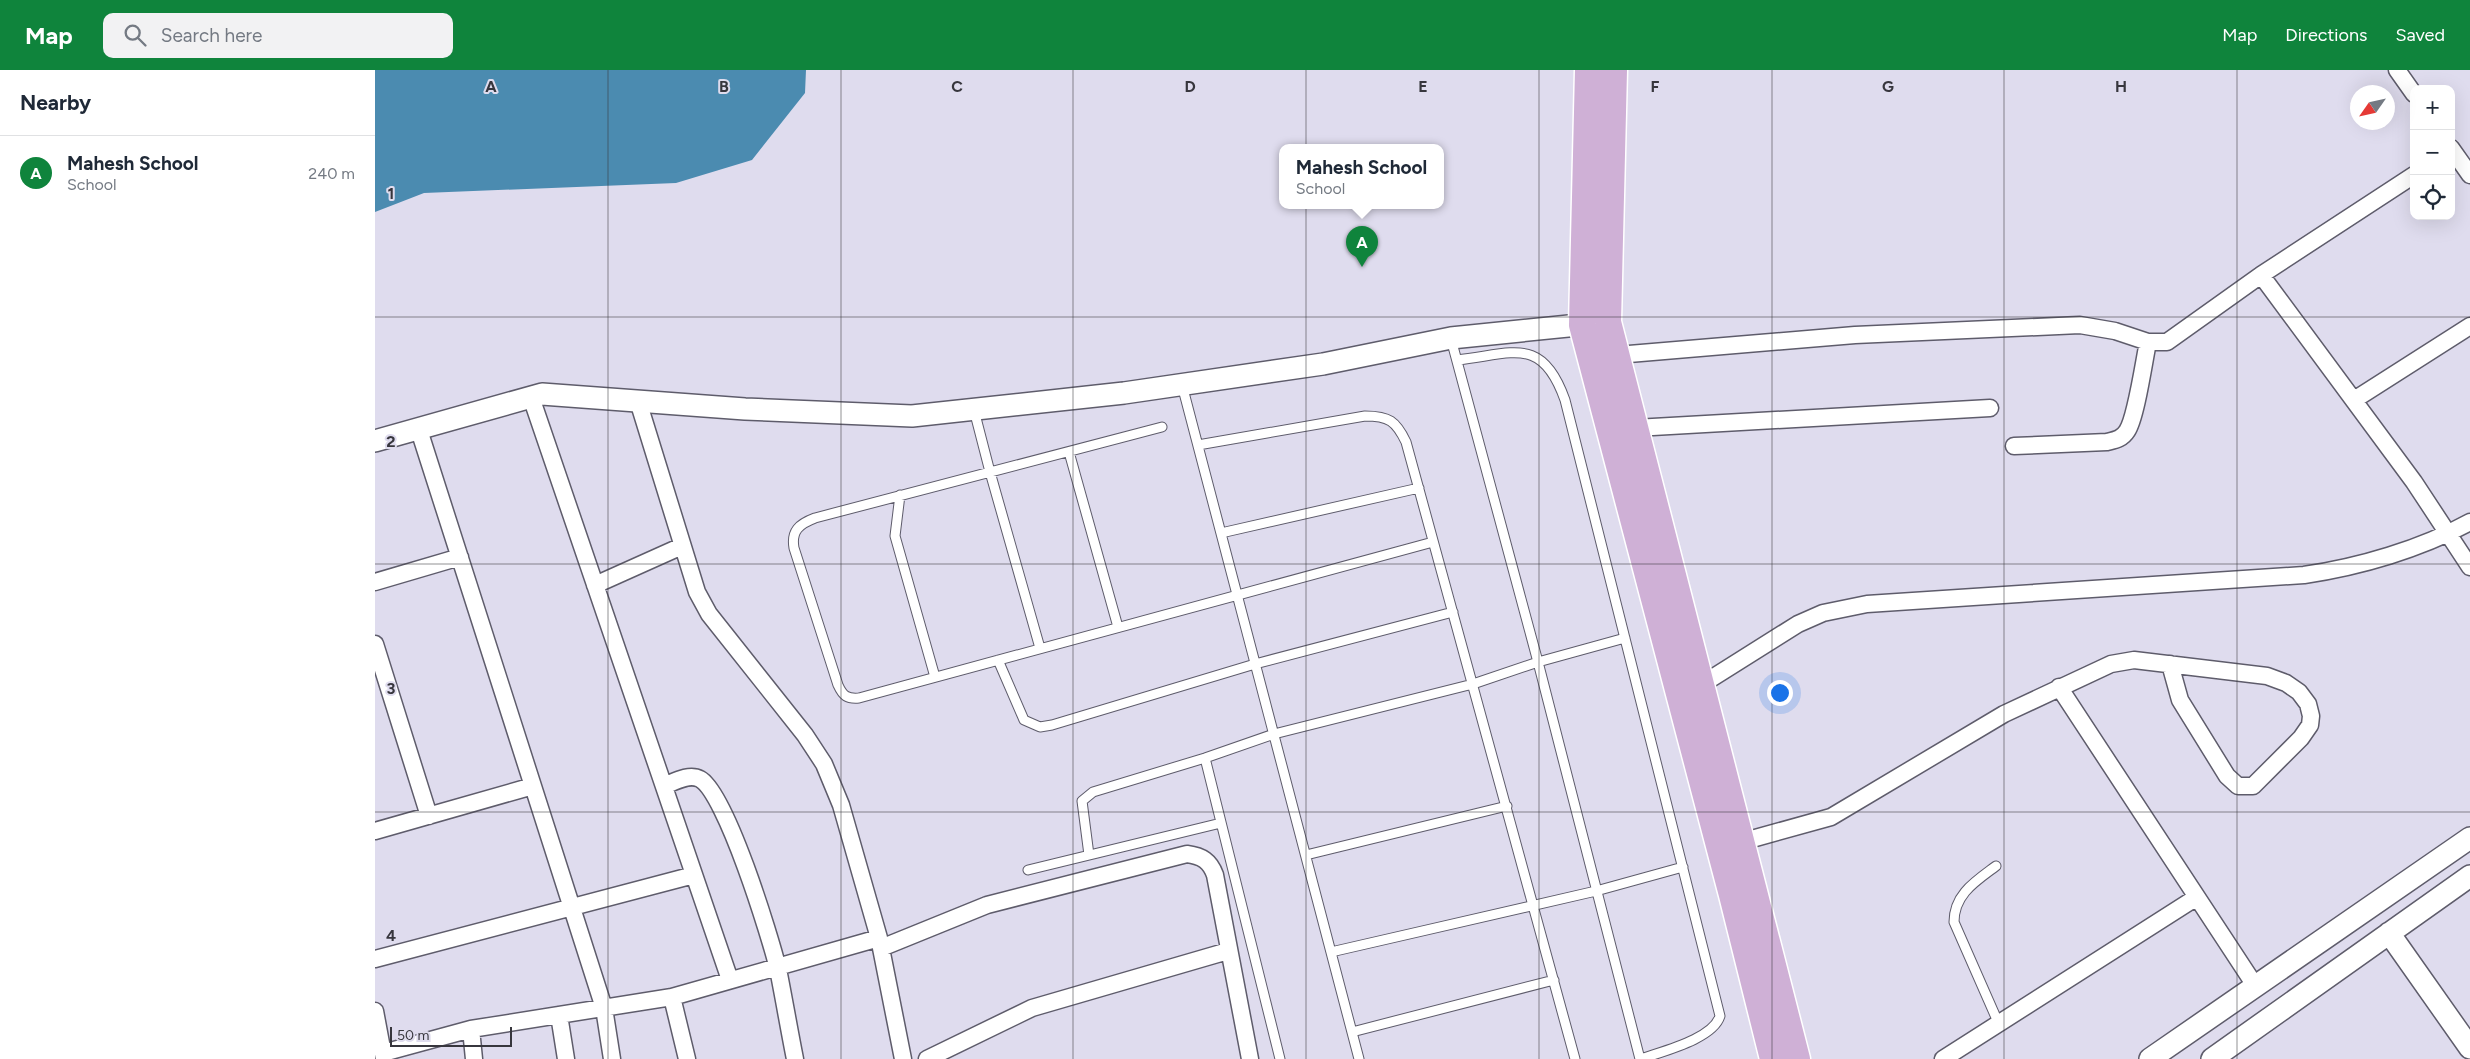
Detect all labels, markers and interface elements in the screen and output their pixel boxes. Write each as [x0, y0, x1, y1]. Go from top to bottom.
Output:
search box [103, 13, 453, 58]
text: Map [25, 21, 73, 50]
icon: search [121, 21, 149, 49]
text: Search here [161, 24, 262, 47]
text: Map [2222, 24, 2257, 46]
text: Directions [2285, 24, 2367, 46]
text: Saved [2395, 24, 2445, 46]
text: A [485, 77, 497, 96]
text: B [719, 77, 729, 96]
text: C [951, 77, 963, 96]
text: D [1184, 77, 1196, 96]
text: E [1418, 77, 1428, 96]
text: F [1651, 77, 1660, 96]
text: G [1882, 77, 1894, 96]
text: H [2115, 77, 2127, 96]
north arrow [2350, 85, 2395, 130]
map controls [2410, 85, 2455, 220]
button: + [2410, 85, 2455, 130]
text: Nearby [20, 90, 91, 115]
button: − [2410, 130, 2455, 175]
popup [1279, 144, 1444, 209]
text: Mahesh School [67, 152, 198, 175]
text: Mahesh School [1296, 156, 1427, 179]
text: A [30, 164, 42, 183]
text: 240 m [308, 164, 355, 183]
text: School [67, 175, 117, 194]
button: locate [2410, 175, 2455, 220]
text: School [1296, 179, 1345, 198]
text: 1 [388, 184, 394, 203]
pin: A [1346, 226, 1378, 267]
text: 2 [386, 432, 396, 451]
text: 3 [387, 679, 396, 698]
your location [1767, 680, 1793, 706]
text: 4 [386, 926, 396, 945]
scale bar [390, 1024, 513, 1047]
text: 50 m [397, 1027, 429, 1044]

